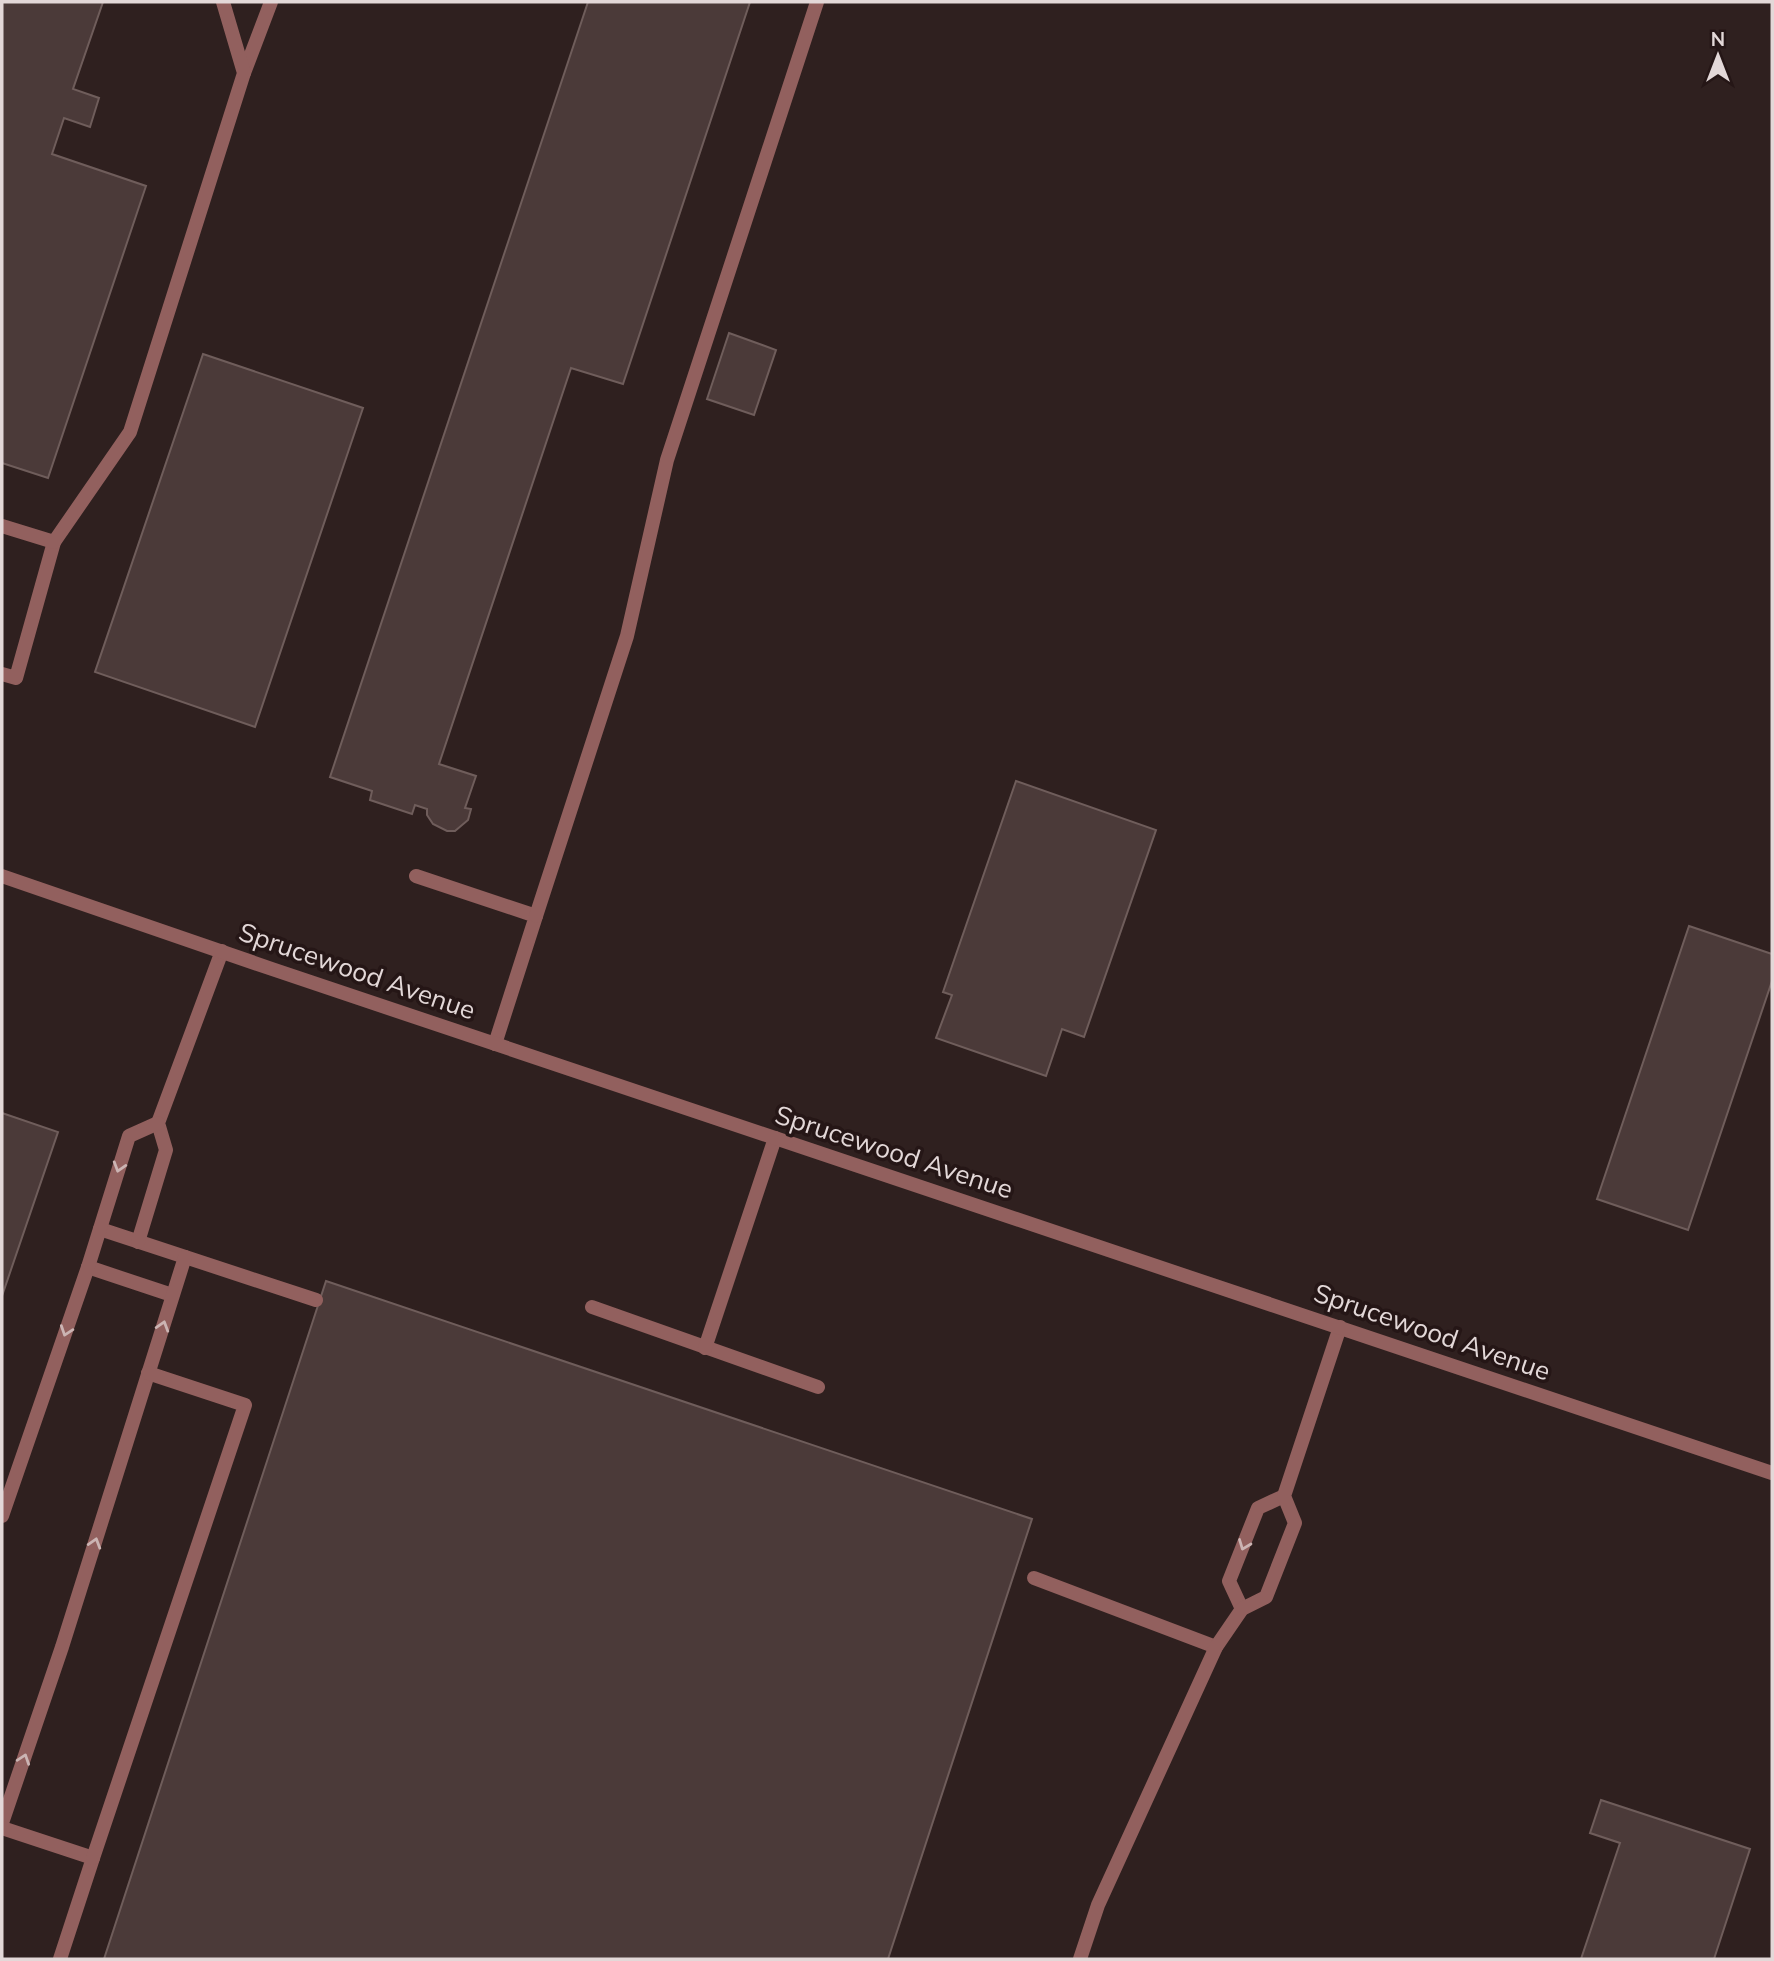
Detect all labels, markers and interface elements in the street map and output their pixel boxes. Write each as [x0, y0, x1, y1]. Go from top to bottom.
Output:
north arrow [1683, 21, 1753, 91]
text: N [1711, 27, 1725, 51]
street label: Sprucewood Avenue [235, 915, 480, 1026]
street label: Sprucewood Avenue [771, 1098, 1017, 1206]
one-way arrow [113, 1161, 127, 1173]
street label: Sprucewood Avenue [1310, 1276, 1555, 1387]
one-way arrow [154, 1320, 169, 1332]
one-way arrow [60, 1325, 74, 1337]
one-way arrow [86, 1537, 101, 1549]
one-way arrow [1238, 1538, 1252, 1550]
one-way arrow [16, 1753, 30, 1765]

